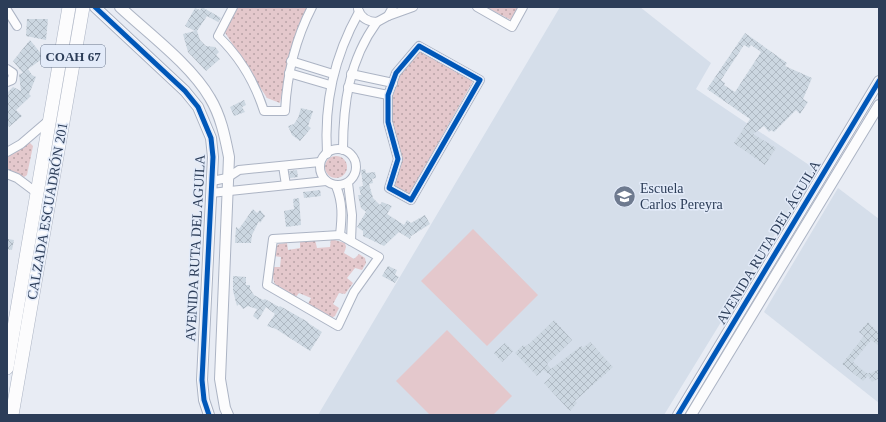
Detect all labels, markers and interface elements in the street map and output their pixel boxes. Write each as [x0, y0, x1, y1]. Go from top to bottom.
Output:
road number: COAH 67 [41, 45, 105, 67]
street label: CALZADA ESCUADRÓN 201 [24, 121, 70, 301]
street label: AVENIDA RUTA DEL AGUILA [183, 153, 208, 342]
street label: AVENIDA RUTA DEL ÁGUILA [713, 156, 824, 327]
place label: Escuela Carlos Pereyra [640, 181, 724, 212]
school or university icon: Escuela Carlos Pereyra [611, 183, 637, 209]

